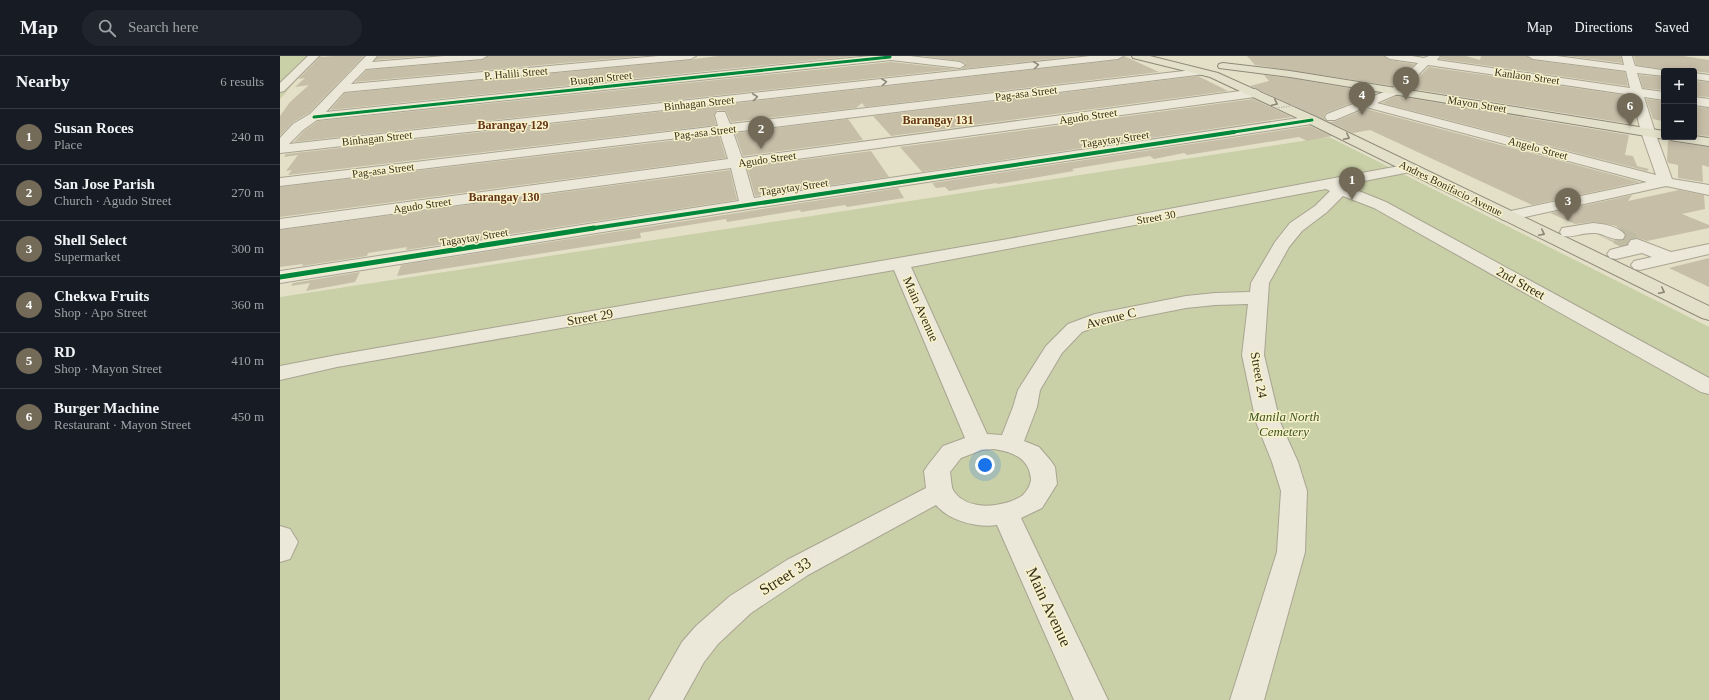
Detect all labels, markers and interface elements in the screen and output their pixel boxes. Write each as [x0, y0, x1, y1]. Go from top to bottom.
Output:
search box [82, 10, 362, 46]
text: Map [20, 17, 58, 38]
icon: search [96, 17, 118, 39]
text: Search here [128, 19, 198, 35]
text: Map [1527, 20, 1552, 35]
text: Directions [1574, 20, 1633, 35]
text: Saved [1655, 20, 1689, 35]
one-way arrow [1033, 61, 1039, 70]
street label: P. Halili Street [484, 64, 548, 82]
street label: Kanlaon Street [1494, 65, 1560, 87]
pin: 5 [1393, 67, 1419, 100]
map controls [1661, 68, 1697, 140]
button: + [1661, 68, 1697, 104]
street label: Buagan Street [570, 69, 632, 87]
text: Nearby [16, 72, 70, 91]
text: 6 results [220, 74, 264, 89]
one-way arrow [881, 78, 887, 87]
pin: 4 [1349, 82, 1375, 115]
street label: Pag-asa Street [994, 83, 1058, 103]
street label: Binhagan Street [663, 93, 735, 113]
one-way arrow [752, 93, 758, 102]
street label: Mayon Street [1447, 93, 1507, 115]
pin: 6 [1617, 93, 1643, 126]
one-way arrow [1271, 98, 1279, 106]
button: − [1661, 104, 1697, 140]
street label: Agudo Street [1058, 106, 1118, 126]
district label: Barangay 131 [902, 113, 974, 127]
pin: 2 [748, 116, 774, 149]
district label: Barangay 129 [477, 118, 549, 132]
text: Susan Roces [54, 120, 134, 136]
street label: Pag-asa Street [673, 122, 737, 142]
street label: Binhagan Street [341, 128, 413, 148]
street label: Tagaytay Street [1080, 128, 1150, 150]
text: 1 [26, 129, 32, 144]
text: 240 m [231, 129, 264, 144]
one-way arrow [1343, 132, 1350, 140]
street label: Angelo Street [1507, 134, 1569, 162]
text: Place [54, 137, 82, 152]
street label: Agudo Street [737, 149, 797, 169]
street label: Andres Bonifacio Avenue [1397, 158, 1505, 218]
street label: Pag-asa Street [351, 160, 415, 180]
pin: 1 [1339, 167, 1365, 200]
text: San Jose Parish [54, 176, 155, 192]
street label: Tagaytay Street [759, 176, 829, 198]
text: 2 [26, 185, 32, 200]
text: 270 m [231, 185, 264, 200]
pin: 3 [1555, 188, 1581, 221]
district label: Barangay 130 [468, 190, 540, 204]
text: Church · Agudo Street [54, 193, 171, 208]
street label: Agudo Street [392, 195, 452, 215]
street label: Street 30 [1136, 208, 1177, 226]
street label: Tagaytay Street [439, 226, 509, 248]
one-way arrow [1538, 228, 1545, 236]
text: Shell Select [54, 232, 127, 248]
text: 3 [26, 241, 32, 256]
text: 300 m [231, 241, 264, 256]
text: Supermarket [54, 249, 120, 264]
street label: 2nd Street [1494, 264, 1548, 303]
street label: Main Avenue [900, 274, 942, 344]
one-way arrow [1658, 287, 1665, 294]
text: Chekwa Fruits [54, 288, 149, 304]
text: 4 [26, 297, 32, 312]
text: 360 m [231, 297, 264, 312]
text: Shop · Apo Street [54, 305, 147, 320]
street label: Avenue C [1084, 305, 1138, 331]
street label: Street 29 [566, 306, 614, 328]
text: RD [54, 344, 76, 360]
street label: Street 24 [1248, 351, 1271, 400]
text: 5 [26, 353, 32, 368]
text: 410 m [231, 353, 264, 368]
text: Shop · Mayon Street [54, 361, 162, 376]
text: Burger Machine [54, 400, 159, 416]
text: 6 [26, 409, 32, 424]
text: 450 m [231, 409, 264, 424]
park label: Manila North Cemetery [1247, 409, 1320, 439]
text: Restaurant · Mayon Street [54, 417, 191, 432]
your location [975, 455, 995, 475]
street label: Street 33 [756, 554, 814, 598]
street label: Main Avenue [1023, 565, 1075, 649]

